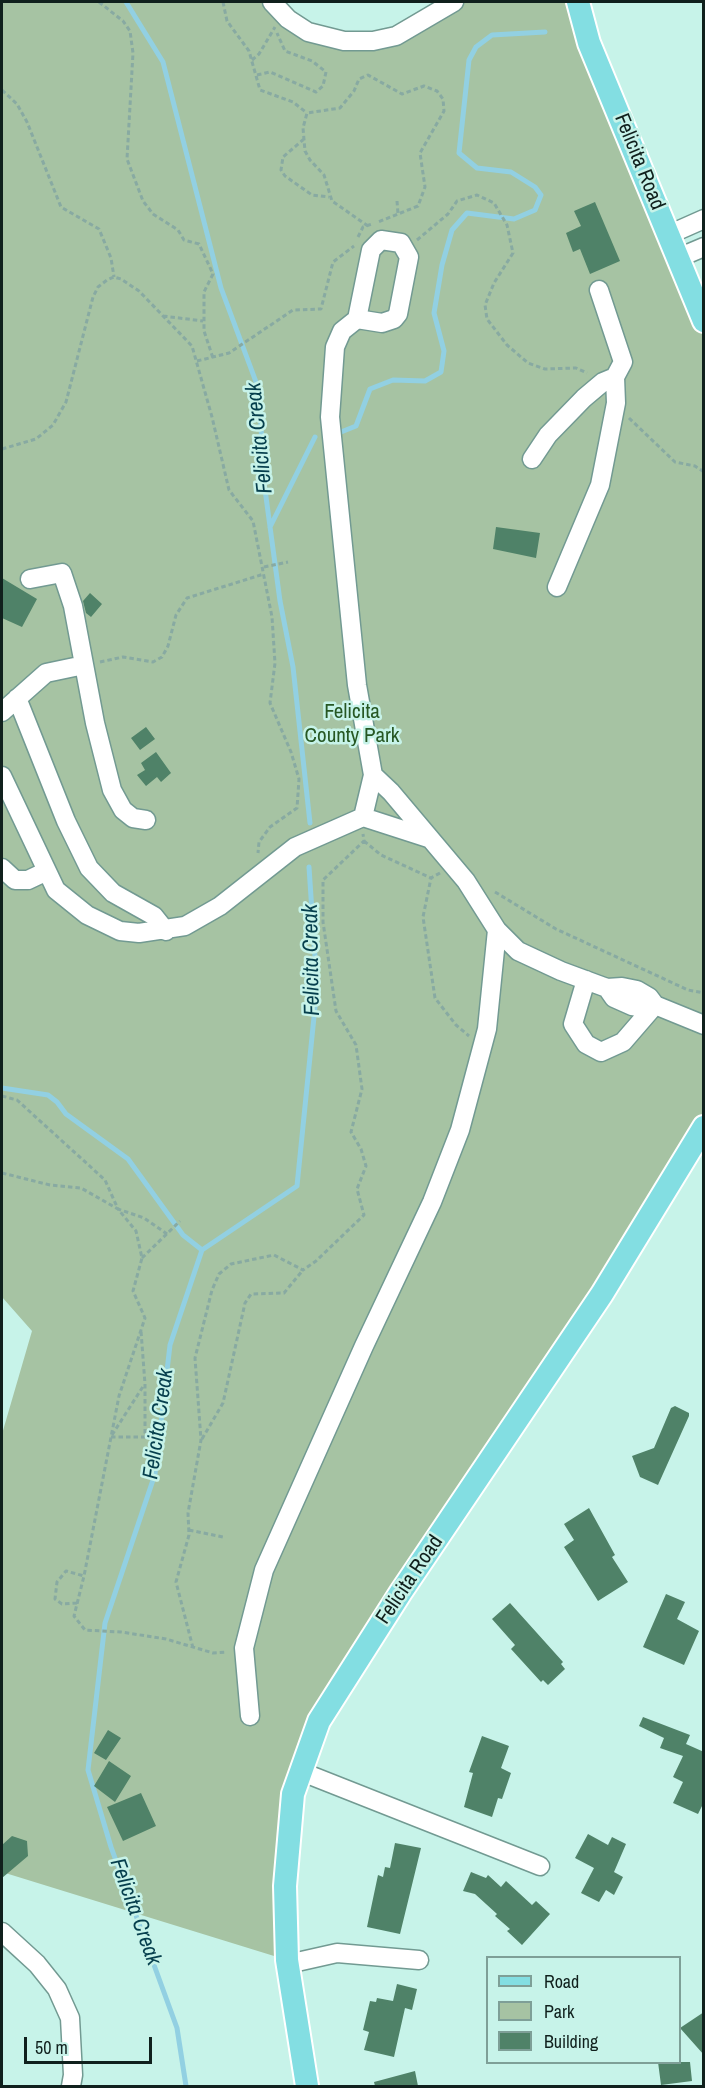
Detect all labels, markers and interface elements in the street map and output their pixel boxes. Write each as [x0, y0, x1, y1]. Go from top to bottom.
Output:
street label: Felicita Road [608, 110, 670, 214]
water label: Felicita Creak [241, 381, 279, 495]
park label: Felicita County Park [305, 699, 399, 749]
water label: Felicita Creak [298, 904, 326, 1016]
water label: Felicita Creak [138, 1367, 180, 1481]
street label: Felicita Road [371, 1531, 449, 1629]
water label: Felicita Creak [104, 1855, 166, 1969]
legend [486, 1956, 681, 2064]
text: Road [544, 1969, 579, 1994]
text: Park [544, 1999, 574, 2024]
scale bar [27, 2025, 154, 2063]
text: Building [544, 2029, 598, 2054]
text: 50 m [35, 2035, 68, 2060]

